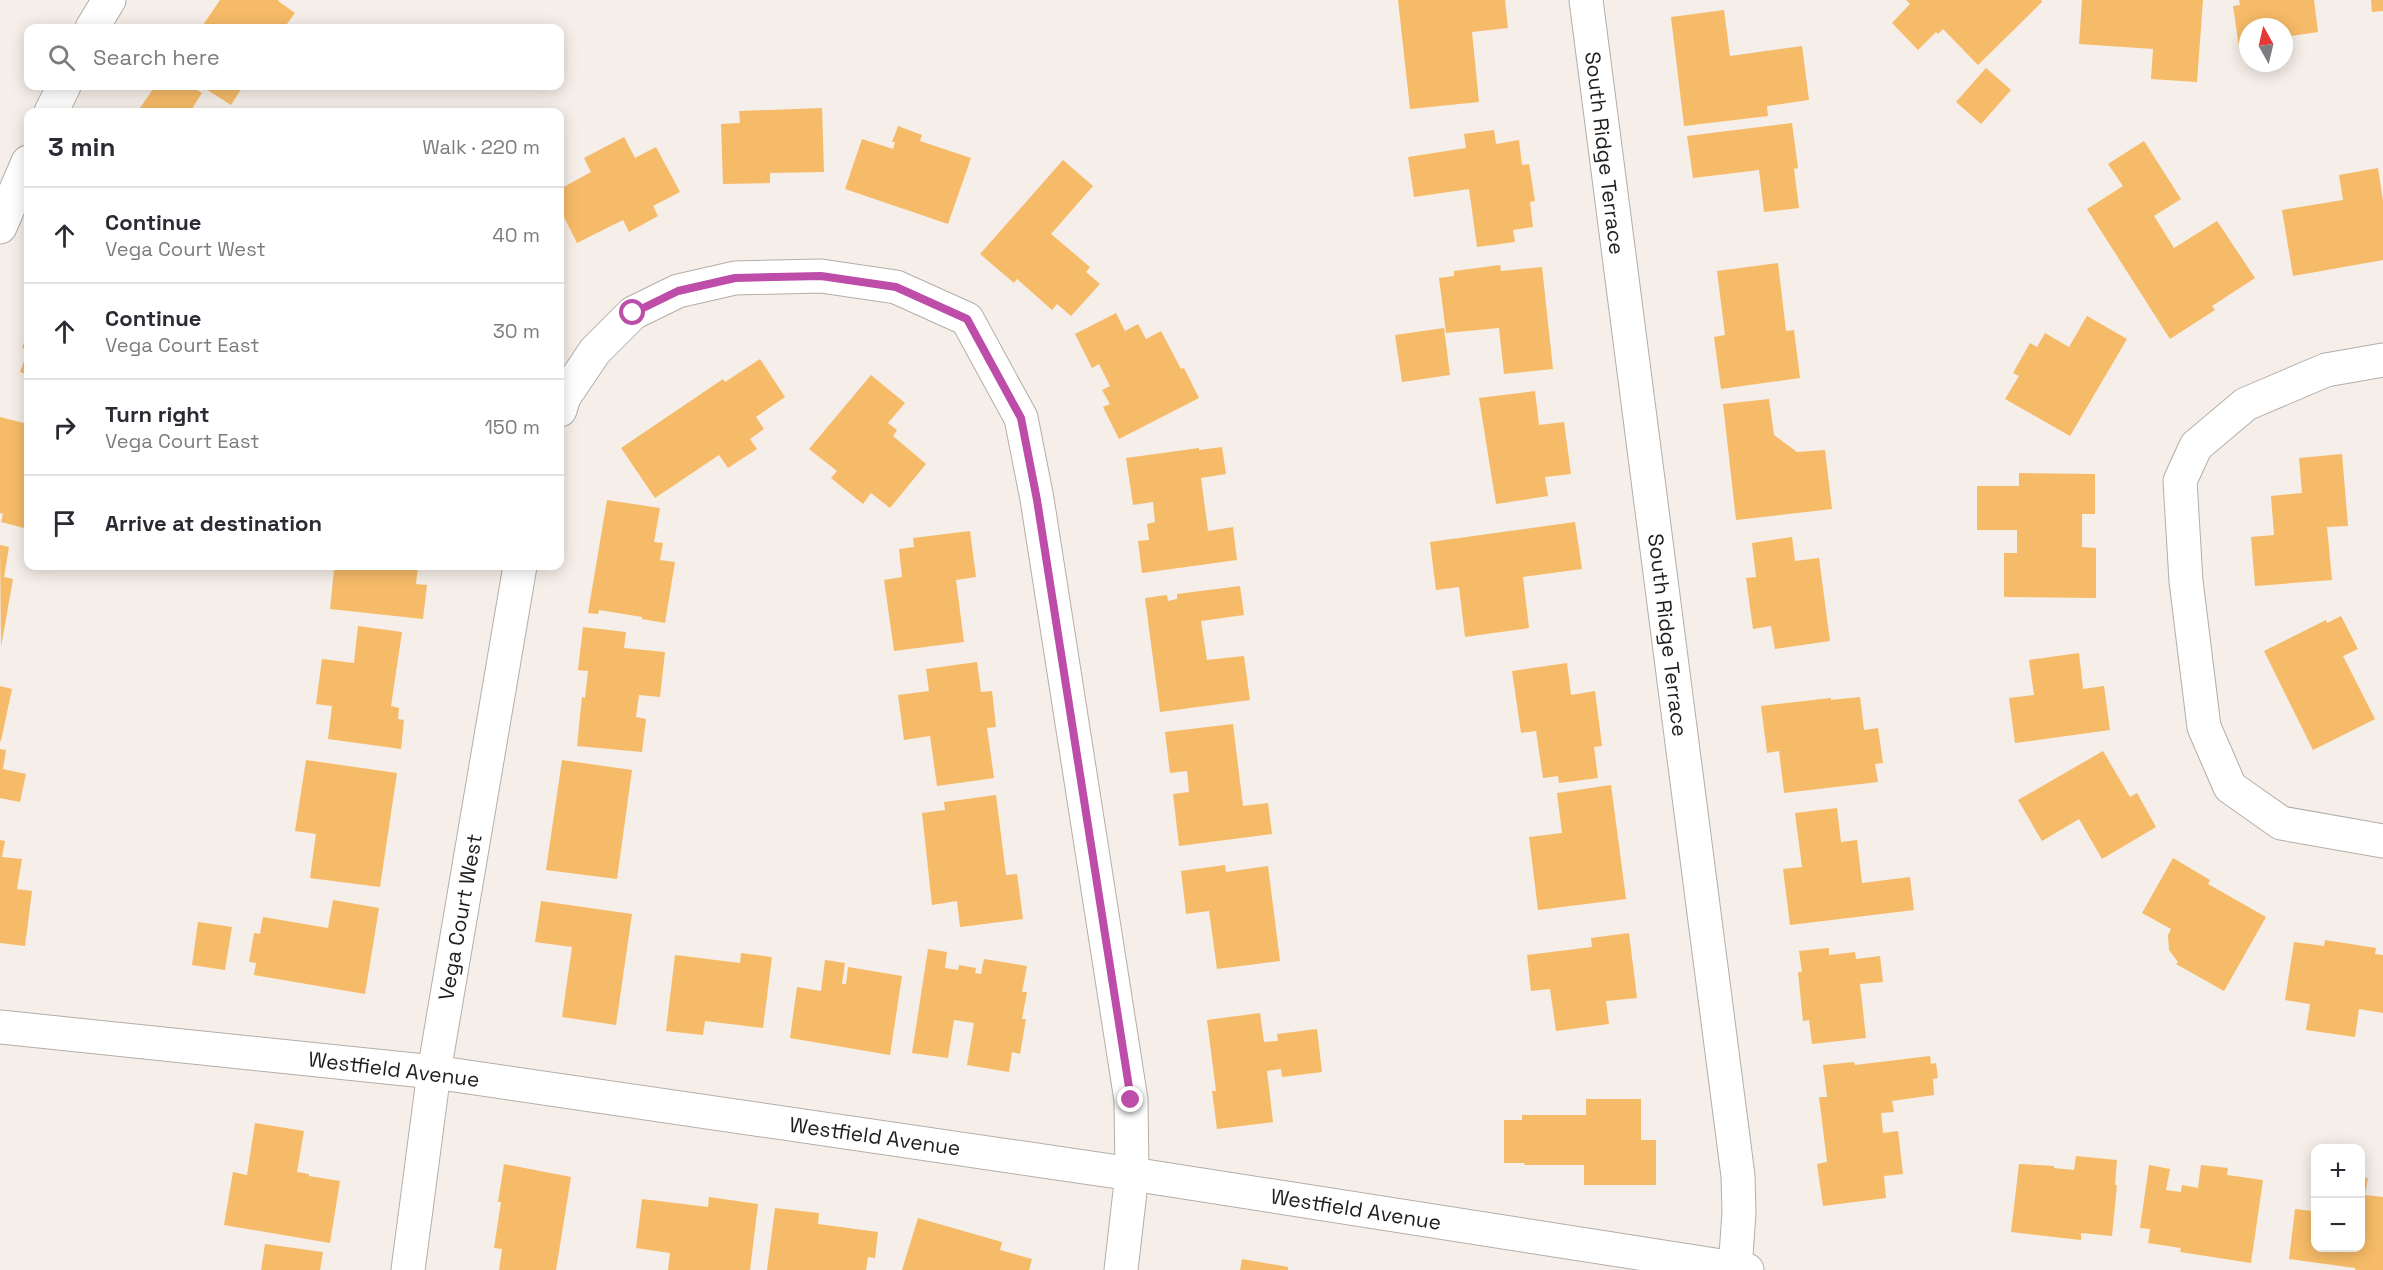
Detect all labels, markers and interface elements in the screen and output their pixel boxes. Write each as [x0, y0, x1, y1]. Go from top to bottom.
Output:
north arrow [2239, 18, 2293, 72]
search box [24, 24, 564, 90]
icon: search [45, 41, 78, 74]
text: Search here [93, 43, 220, 71]
street label: South Ridge Terrace [1579, 50, 1631, 256]
text: 3 min [48, 130, 116, 164]
text: Walk · 220 m [422, 134, 540, 160]
text: Continue [105, 208, 201, 236]
icon: ahead [48, 219, 81, 252]
text: 40 m [492, 222, 540, 248]
text: Vega Court West [105, 236, 266, 262]
route start [619, 299, 645, 325]
text: Continue [105, 304, 201, 332]
icon: ahead [48, 315, 81, 348]
text: 30 m [493, 318, 540, 344]
text: Vega Court East [105, 332, 259, 358]
text: Turn right [105, 400, 210, 428]
icon: right [48, 411, 81, 444]
text: 150 m [485, 414, 540, 440]
text: Vega Court East [105, 428, 259, 454]
icon: arrive [48, 507, 81, 540]
text: Arrive at destination [105, 509, 322, 537]
street label: South Ridge Terrace [1642, 532, 1694, 738]
street label: Vega Court West [432, 832, 488, 1002]
street label: Westfield Avenue [307, 1045, 481, 1093]
route end [1117, 1086, 1143, 1112]
street label: Westfield Avenue [788, 1111, 962, 1161]
map controls [2311, 1144, 2365, 1252]
button: + [2311, 1144, 2365, 1198]
street label: Westfield Avenue [1269, 1182, 1443, 1236]
button: − [2311, 1198, 2365, 1252]

